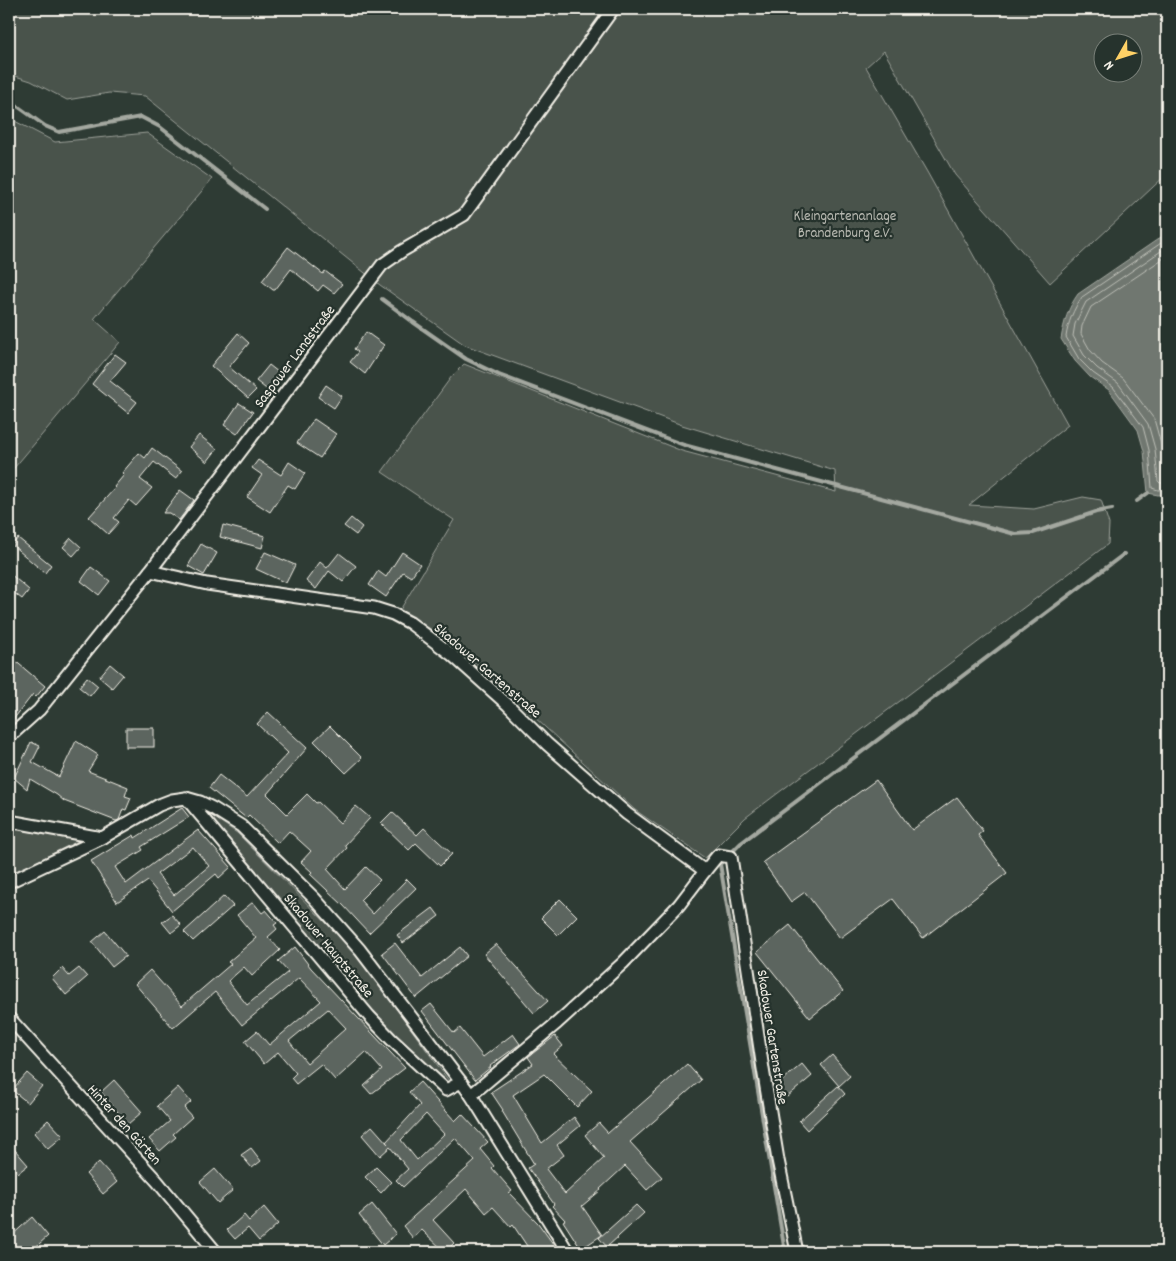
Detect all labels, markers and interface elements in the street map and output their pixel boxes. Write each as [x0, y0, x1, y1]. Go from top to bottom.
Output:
north arrow [1094, 32, 1144, 82]
text: N [1099, 56, 1119, 74]
park label: Kleingartenanlage Brandenburg e.V. [794, 206, 897, 245]
street label: Saspower Landstraße [249, 301, 342, 413]
street label: Skadower Gartenstraße [428, 619, 546, 725]
street label: Skadower Hauptstraße [277, 889, 378, 1004]
street label: Skadower Gartenstraße [750, 968, 793, 1107]
street label: Hinter den Gärten [81, 1080, 166, 1171]

